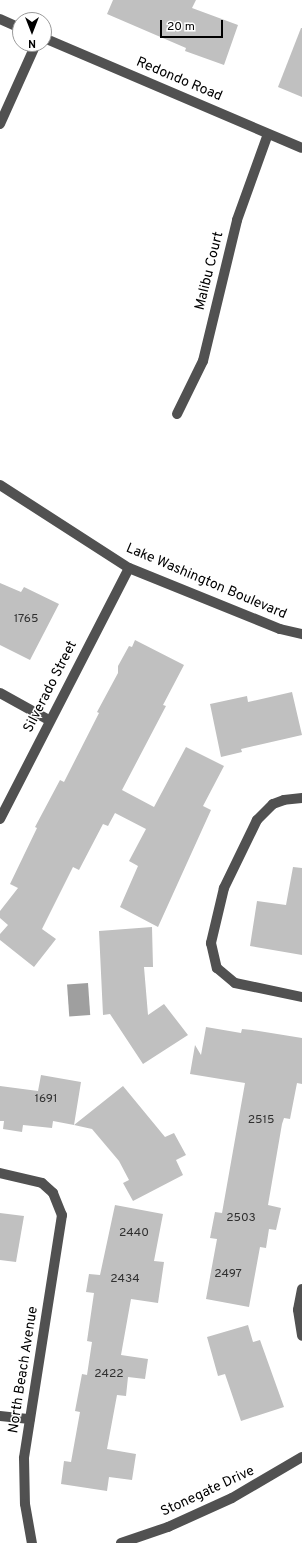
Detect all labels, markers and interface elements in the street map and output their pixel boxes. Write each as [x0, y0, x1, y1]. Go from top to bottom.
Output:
north arrow [12, 12, 52, 52]
scale bar [162, 12, 225, 38]
text: 20 m [167, 19, 195, 35]
text: N [28, 36, 36, 50]
street label: Redondo Road [133, 54, 225, 106]
street label: Malibu Court [192, 230, 228, 312]
street label: Lake Washington Boulevard [123, 540, 289, 624]
house number: 1765 [14, 613, 38, 627]
street label: Silverado Street [21, 638, 81, 736]
house number: 1691 [35, 1093, 57, 1107]
house number: 2515 [248, 1114, 274, 1128]
house number: 2503 [226, 1212, 256, 1226]
house number: 2440 [119, 1227, 149, 1241]
house number: 2497 [214, 1268, 242, 1282]
house number: 2434 [110, 1273, 140, 1287]
street label: North Beach Avenue [6, 1305, 42, 1435]
house number: 2422 [94, 1368, 124, 1382]
street label: Stonegate Drive [159, 1463, 257, 1521]

